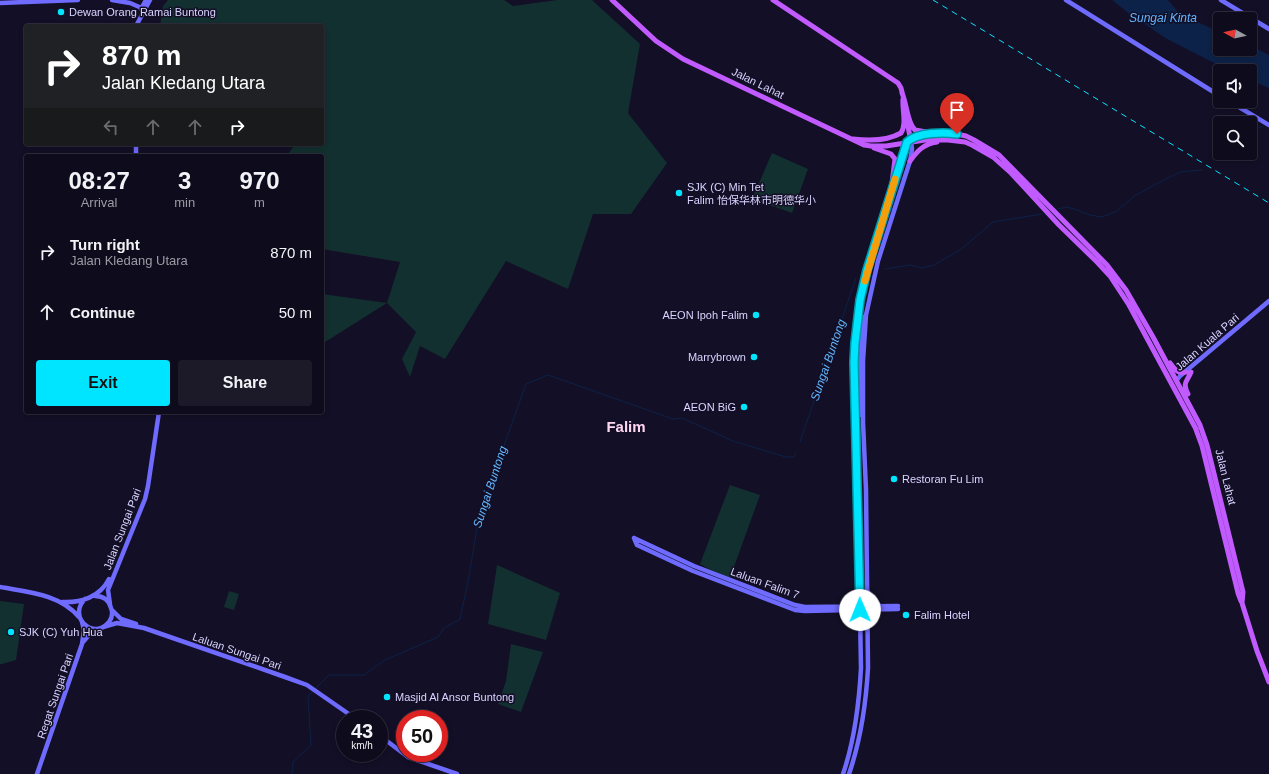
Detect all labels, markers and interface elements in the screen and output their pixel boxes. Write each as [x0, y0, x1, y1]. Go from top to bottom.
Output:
place label: Dewan Orang Ramai Buntong [69, 6, 216, 18]
marker: Dewan Orang Ramai Buntong [56, 7, 66, 17]
water label: Sungai Kinta [1129, 11, 1197, 25]
north arrow [1213, 12, 1257, 56]
map controls [1213, 12, 1257, 160]
icon: right [36, 40, 88, 92]
text: 870 m [102, 40, 181, 71]
button: sound [1213, 64, 1257, 108]
street label: Jalan Lahat [730, 65, 786, 101]
text: Jalan Kledang Utara [102, 73, 265, 93]
pin [940, 93, 974, 134]
icon: arrive [946, 99, 968, 121]
icon: left [100, 116, 122, 138]
icon: ahead [142, 116, 164, 138]
icon: ahead [184, 116, 206, 138]
icon: right [226, 116, 248, 138]
button: search [1213, 116, 1257, 160]
text: 08:27 [68, 167, 130, 194]
text: 3 [178, 167, 191, 194]
text: 970 [240, 167, 280, 194]
place label: SJK (C) Min Tet Falim 怡保华林市明德华小 [687, 181, 816, 206]
marker: SJK (C) Min Tet Falim 怡保华林市明德华小 [674, 188, 684, 198]
text: Arrival [81, 195, 118, 210]
text: min [174, 195, 195, 210]
text: m [254, 195, 265, 210]
text: Turn right [70, 236, 140, 253]
icon: right [36, 241, 58, 263]
text: 870 m [270, 244, 312, 261]
text: Jalan Kledang Utara [70, 253, 188, 268]
icon: ahead [36, 301, 58, 323]
text: Continue [70, 304, 135, 321]
text: 50 m [279, 304, 312, 321]
place label: AEON Ipoh Falim [662, 309, 748, 321]
marker: AEON Ipoh Falim [751, 310, 761, 320]
street label: Jalan Kuala Pari [1173, 311, 1241, 373]
water label: Sungai Buntong [807, 317, 849, 403]
place label: Marrybrown [688, 351, 746, 363]
marker: Marrybrown [749, 352, 759, 362]
button: Exit [36, 360, 170, 406]
button: Share [178, 360, 312, 406]
place label: AEON BiG [683, 401, 736, 413]
marker: AEON BiG [739, 402, 749, 412]
district label: Falim [606, 418, 646, 435]
water label: Sungai Buntong [470, 444, 510, 530]
street label: Jalan Lahat [1213, 448, 1239, 506]
place label: Restoran Fu Lim [902, 473, 983, 485]
marker: Restoran Fu Lim [889, 474, 899, 484]
street label: Jalan Sungai Pari [101, 487, 143, 571]
street label: Laluan Falim 7 [729, 565, 801, 601]
position arrow [839, 589, 881, 631]
place label: Falim Hotel [914, 609, 970, 621]
marker: Falim Hotel [901, 610, 911, 620]
place label: SJK (C) Yuh Hua [19, 626, 103, 638]
marker: SJK (C) Yuh Hua [6, 627, 16, 637]
street label: Laluan Sungai Pari [191, 630, 283, 672]
street label: Regat Sungai Pari [35, 652, 75, 740]
place label: Masjid Al Ansor Buntong [395, 691, 514, 703]
marker: Masjid Al Ansor Buntong [382, 692, 392, 702]
speed limit sign: 50 [396, 710, 448, 762]
text: 43 [351, 720, 373, 742]
text: km/h [351, 740, 373, 751]

